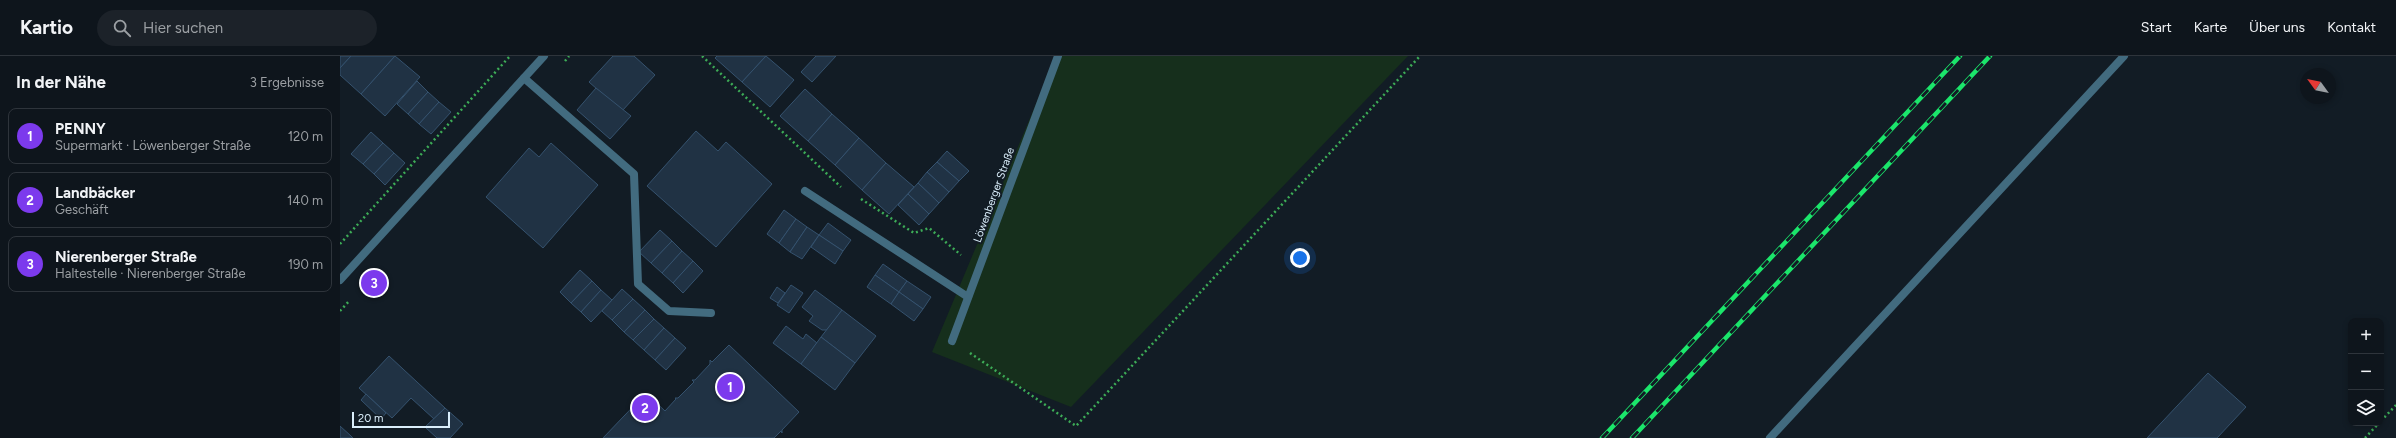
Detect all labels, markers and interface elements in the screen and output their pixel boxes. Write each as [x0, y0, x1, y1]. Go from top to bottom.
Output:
search box [97, 10, 377, 46]
text: Kartio [20, 16, 73, 39]
icon: search [111, 17, 133, 39]
text: Hier suchen [143, 19, 223, 37]
text: Start [2141, 19, 2172, 36]
text: Karte [2194, 19, 2227, 36]
text: Über uns [2249, 19, 2305, 36]
text: Kontakt [2327, 19, 2376, 36]
north arrow [2300, 68, 2336, 104]
text: In der Nähe [16, 72, 106, 92]
text: 3 Ergebnisse [250, 75, 324, 90]
text: PENNY [55, 120, 106, 138]
text: 1 [27, 129, 33, 144]
text: 120 m [288, 129, 323, 144]
text: Supermarkt · Löwenberger Straße [55, 138, 251, 153]
street label: Löwenberger Straße [971, 146, 1017, 244]
text: Landbäcker [55, 184, 135, 202]
text: 2 [26, 193, 34, 208]
text: 140 m [287, 193, 323, 208]
text: Geschäft [55, 202, 109, 217]
text: Nierenberger Straße [55, 248, 197, 266]
your location [1290, 248, 1310, 268]
text: 3 [26, 257, 34, 272]
text: 190 m [288, 257, 323, 272]
text: Haltestelle · Nierenberger Straße [55, 266, 246, 281]
pin: 3 [361, 268, 387, 298]
map controls [2348, 318, 2384, 426]
button: + [2348, 318, 2384, 354]
button: − [2348, 354, 2384, 390]
pin: 1 [717, 372, 743, 402]
button: layers [2348, 390, 2384, 426]
pin: 2 [632, 393, 658, 423]
scale bar [352, 410, 450, 429]
text: 20 m [358, 412, 383, 425]

